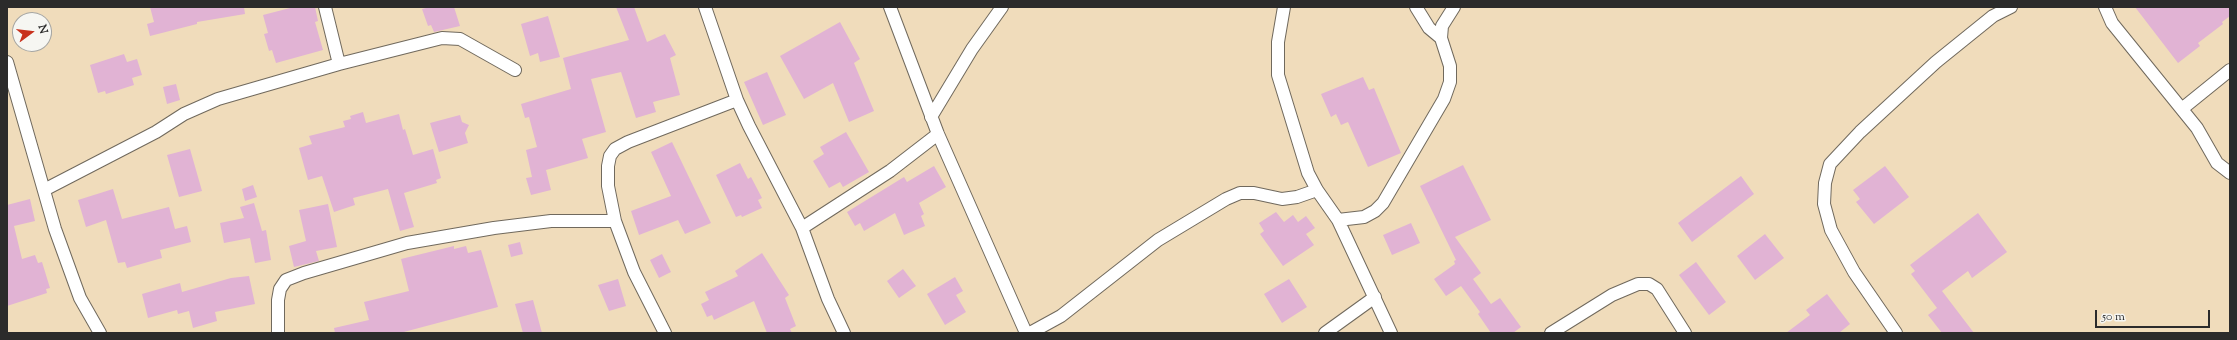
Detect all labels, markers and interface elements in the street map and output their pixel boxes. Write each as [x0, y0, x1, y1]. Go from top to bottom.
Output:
north arrow [12, 12, 52, 52]
text: N [34, 23, 51, 35]
scale bar [2097, 302, 2212, 328]
text: 50 m [2102, 308, 2125, 326]

